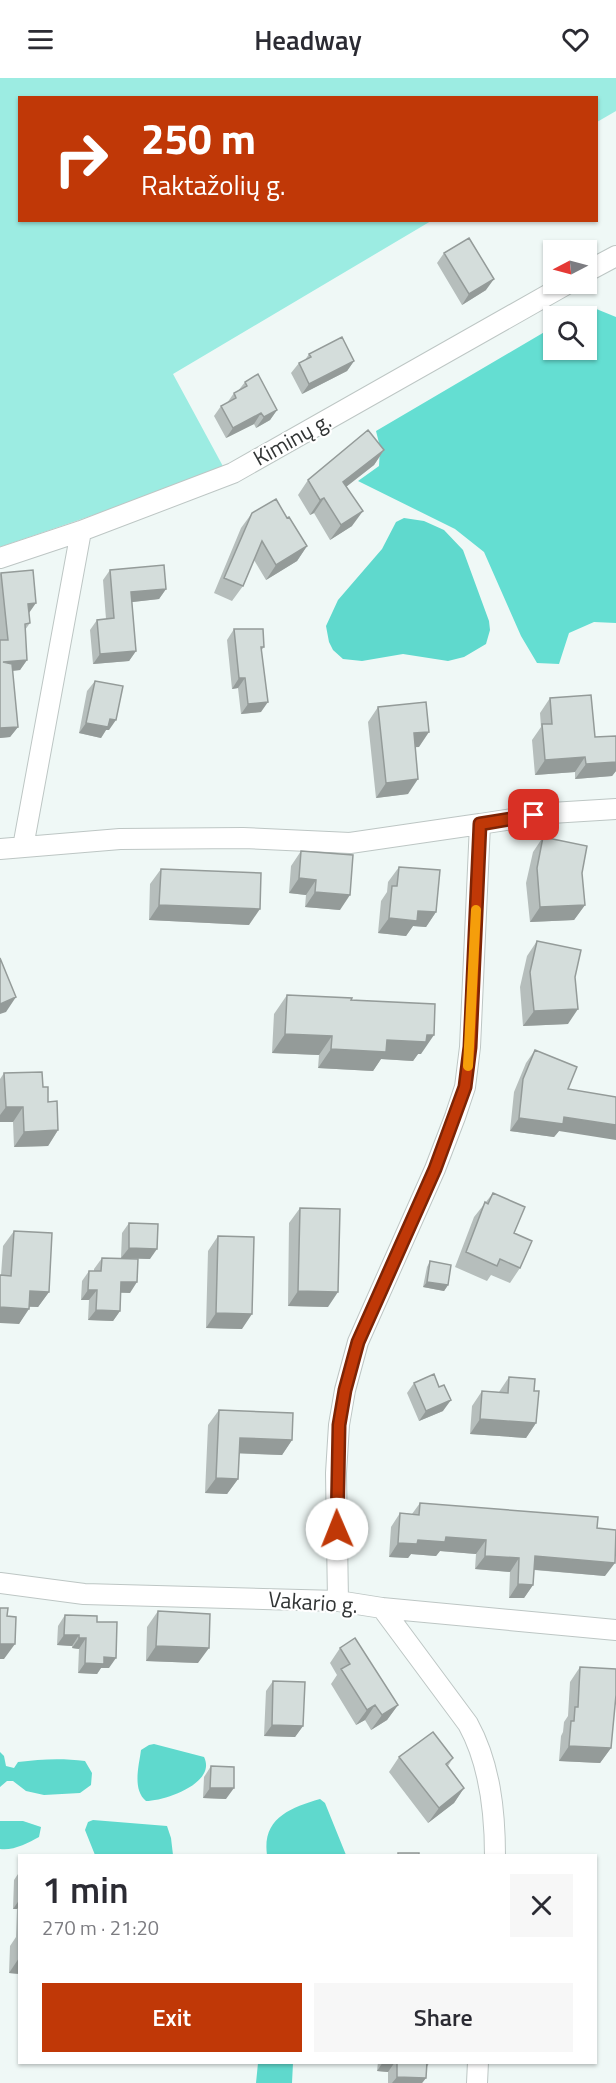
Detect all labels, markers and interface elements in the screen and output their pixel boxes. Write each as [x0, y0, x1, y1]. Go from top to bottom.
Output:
text: Headway [254, 19, 362, 60]
icon: menu [24, 23, 57, 56]
icon: heart [559, 23, 592, 56]
text: 250 m [141, 106, 256, 170]
icon: right [42, 120, 120, 198]
text: Raktažolių g. [141, 164, 286, 205]
north arrow [543, 240, 597, 294]
map controls [543, 240, 597, 360]
button: search [543, 306, 597, 360]
street label: Kiminų g. [247, 404, 337, 474]
pin [508, 789, 559, 840]
icon: arrive [517, 798, 550, 831]
position arrow [305, 1497, 369, 1561]
street label: Vakario g. [267, 1582, 359, 1622]
text: 1 min [42, 1862, 129, 1917]
button: close [510, 1874, 573, 1937]
text: 270 m · 21:20 [42, 1912, 159, 1943]
button: Exit [42, 1983, 302, 2052]
button: Share [314, 1983, 573, 2052]

